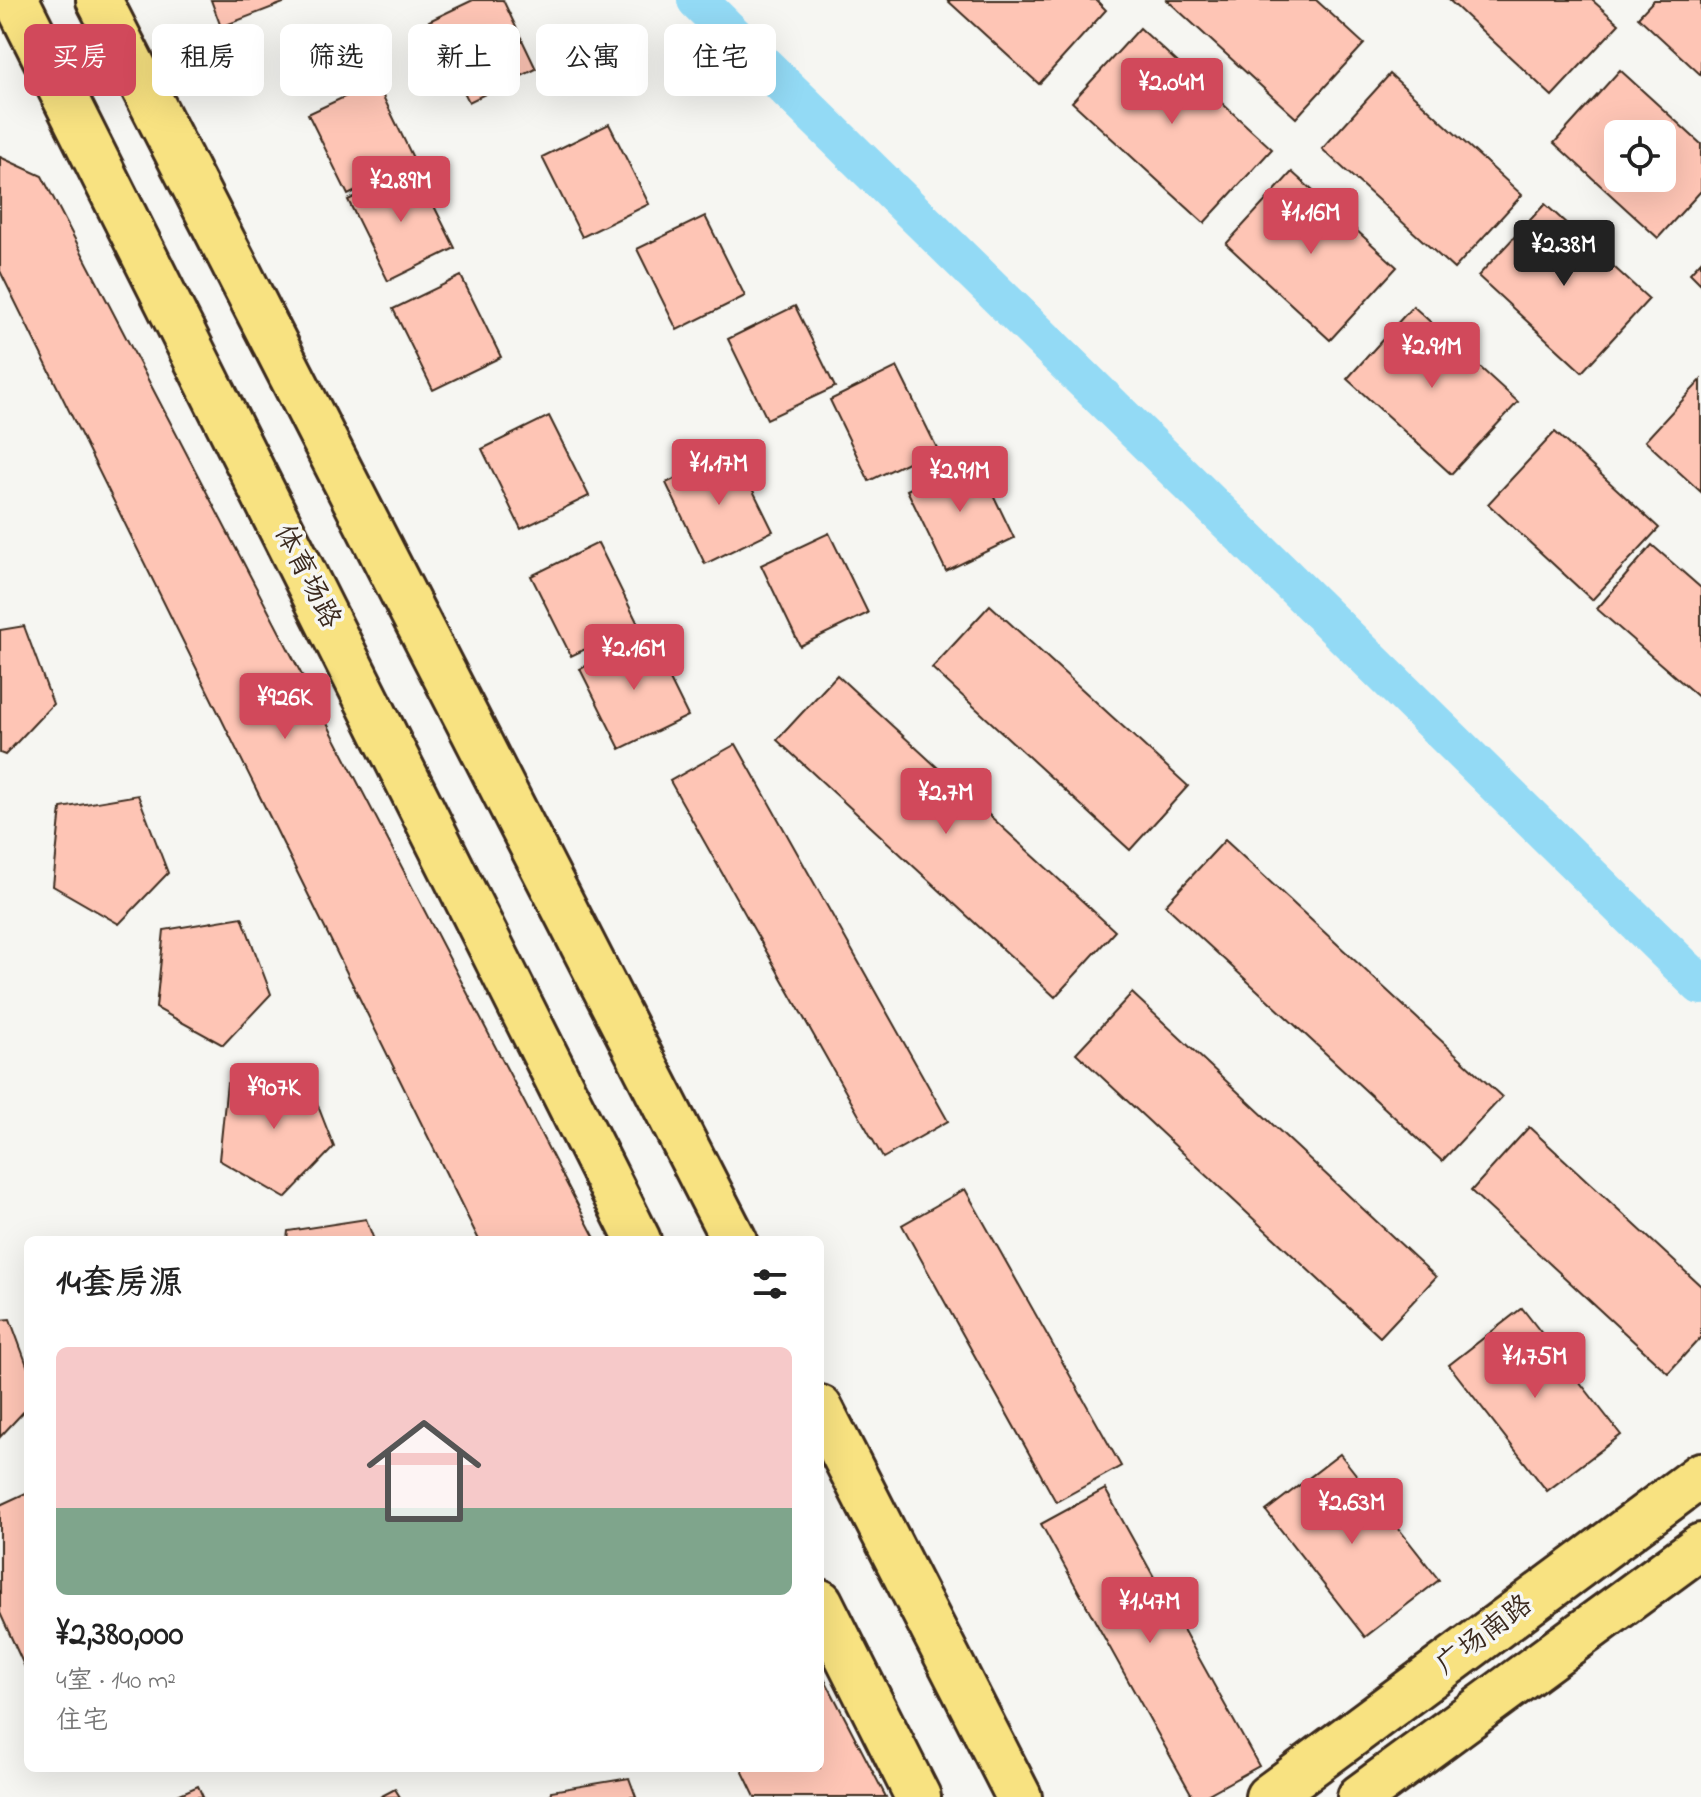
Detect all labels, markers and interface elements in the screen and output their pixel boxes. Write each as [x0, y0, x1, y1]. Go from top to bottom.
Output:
chip: 买房 [24, 24, 136, 96]
chip: 租房 [152, 24, 264, 96]
chip: 筛选 [280, 24, 392, 96]
chip: 新上 [408, 24, 520, 96]
chip: 公寓 [536, 24, 648, 96]
chip: 住宅 [664, 24, 776, 96]
pin: ¥2.04M [1107, 58, 1237, 126]
text: ¥2.04M [1139, 65, 1205, 103]
map controls [1604, 120, 1676, 192]
button: locate [1604, 120, 1676, 192]
pin: ¥2.89M [336, 156, 466, 224]
text: ¥2.89M [370, 163, 432, 201]
pin: ¥1.16M [1246, 188, 1376, 256]
text: ¥1.16M [1281, 195, 1341, 233]
pin: ¥2.38M [1499, 220, 1629, 288]
text: ¥2.38M [1532, 227, 1596, 265]
pin: ¥2.91M [1367, 322, 1497, 390]
text: ¥2.91M [1402, 329, 1462, 367]
pin: ¥1.17M [654, 439, 784, 507]
text: ¥1.17M [690, 446, 748, 484]
pin: ¥2.91M [895, 446, 1025, 514]
text: ¥2.91M [930, 453, 990, 491]
street label: 体育场路 [262, 518, 350, 636]
pin: ¥2.16M [569, 624, 699, 692]
text: ¥2.16M [602, 631, 666, 669]
pin: ¥926K [229, 673, 341, 741]
text: ¥926K [258, 680, 312, 718]
pin: ¥2.7M [890, 768, 1002, 836]
text: ¥2.7M [919, 775, 973, 813]
pin: ¥907K [218, 1063, 330, 1131]
text: ¥907K [248, 1070, 300, 1108]
text: 14套房源 [56, 1260, 183, 1310]
icon: filters [748, 1262, 792, 1306]
pin: ¥1.75M [1470, 1332, 1600, 1400]
text: ¥1.75M [1502, 1339, 1568, 1377]
icon: home [352, 1399, 496, 1543]
pin: ¥2.63M [1287, 1478, 1417, 1546]
text: ¥2.63M [1319, 1485, 1385, 1523]
pin: ¥1.47M [1085, 1577, 1215, 1645]
text: ¥1.47M [1120, 1584, 1180, 1622]
street label: 广场南路 [1428, 1586, 1542, 1686]
text: ¥2,380,000 [56, 1611, 183, 1661]
text: 4室 · 140 m² [56, 1663, 176, 1701]
text: 住宅 [56, 1703, 108, 1741]

